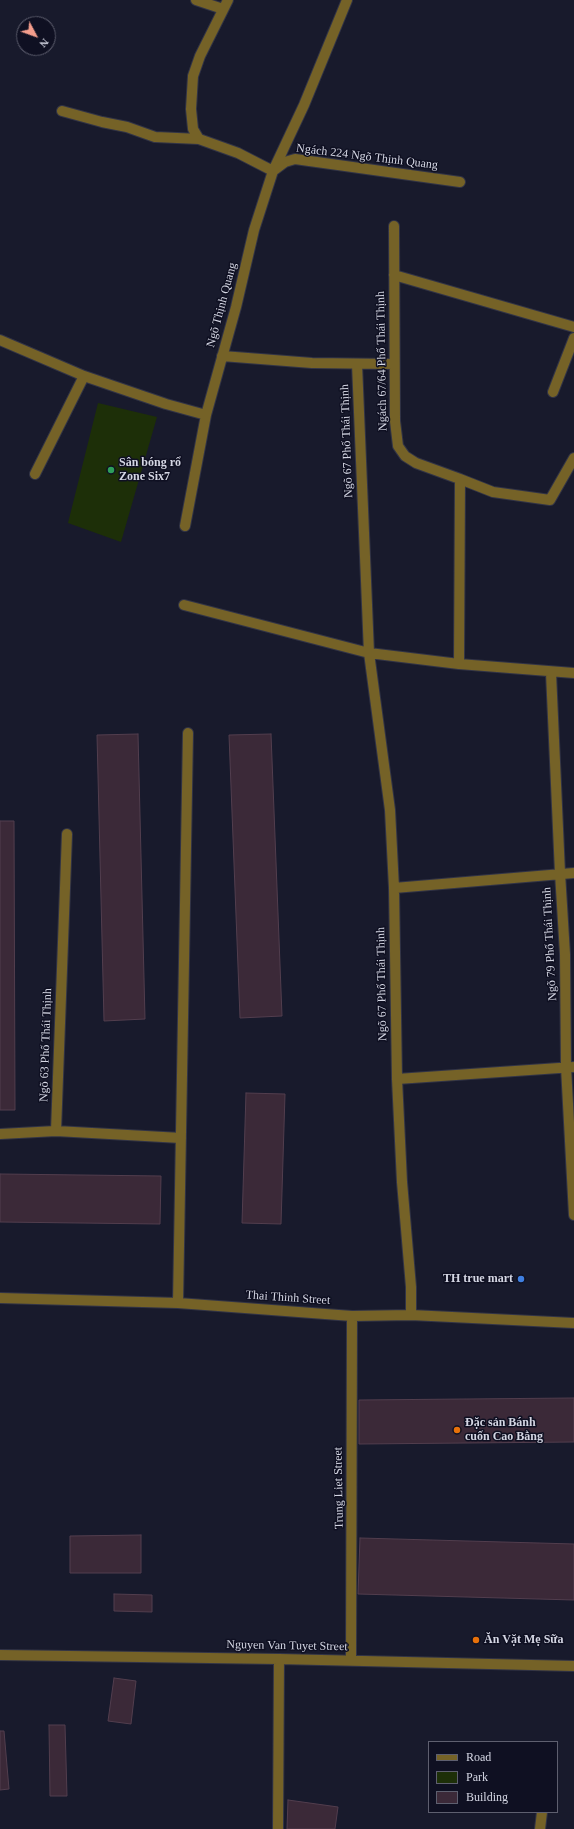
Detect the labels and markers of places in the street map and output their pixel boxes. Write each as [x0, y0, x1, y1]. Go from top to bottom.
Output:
place label: Sân bóng rổ Zone Six7 [119, 456, 181, 484]
marker: Sân bóng rổ Zone Six7 [106, 465, 116, 475]
place label: TH true mart [443, 1272, 513, 1286]
marker: TH true mart [516, 1274, 526, 1284]
place label: Đặc sản Bánh cuốn Cao Bằng [465, 1416, 543, 1444]
marker: Đặc sản Bánh cuốn Cao Bằng [452, 1425, 462, 1435]
place label: Ăn Vặt Mẹ Sữa [484, 1633, 564, 1647]
marker: Ăn Vặt Mẹ Sữa [471, 1635, 481, 1645]

